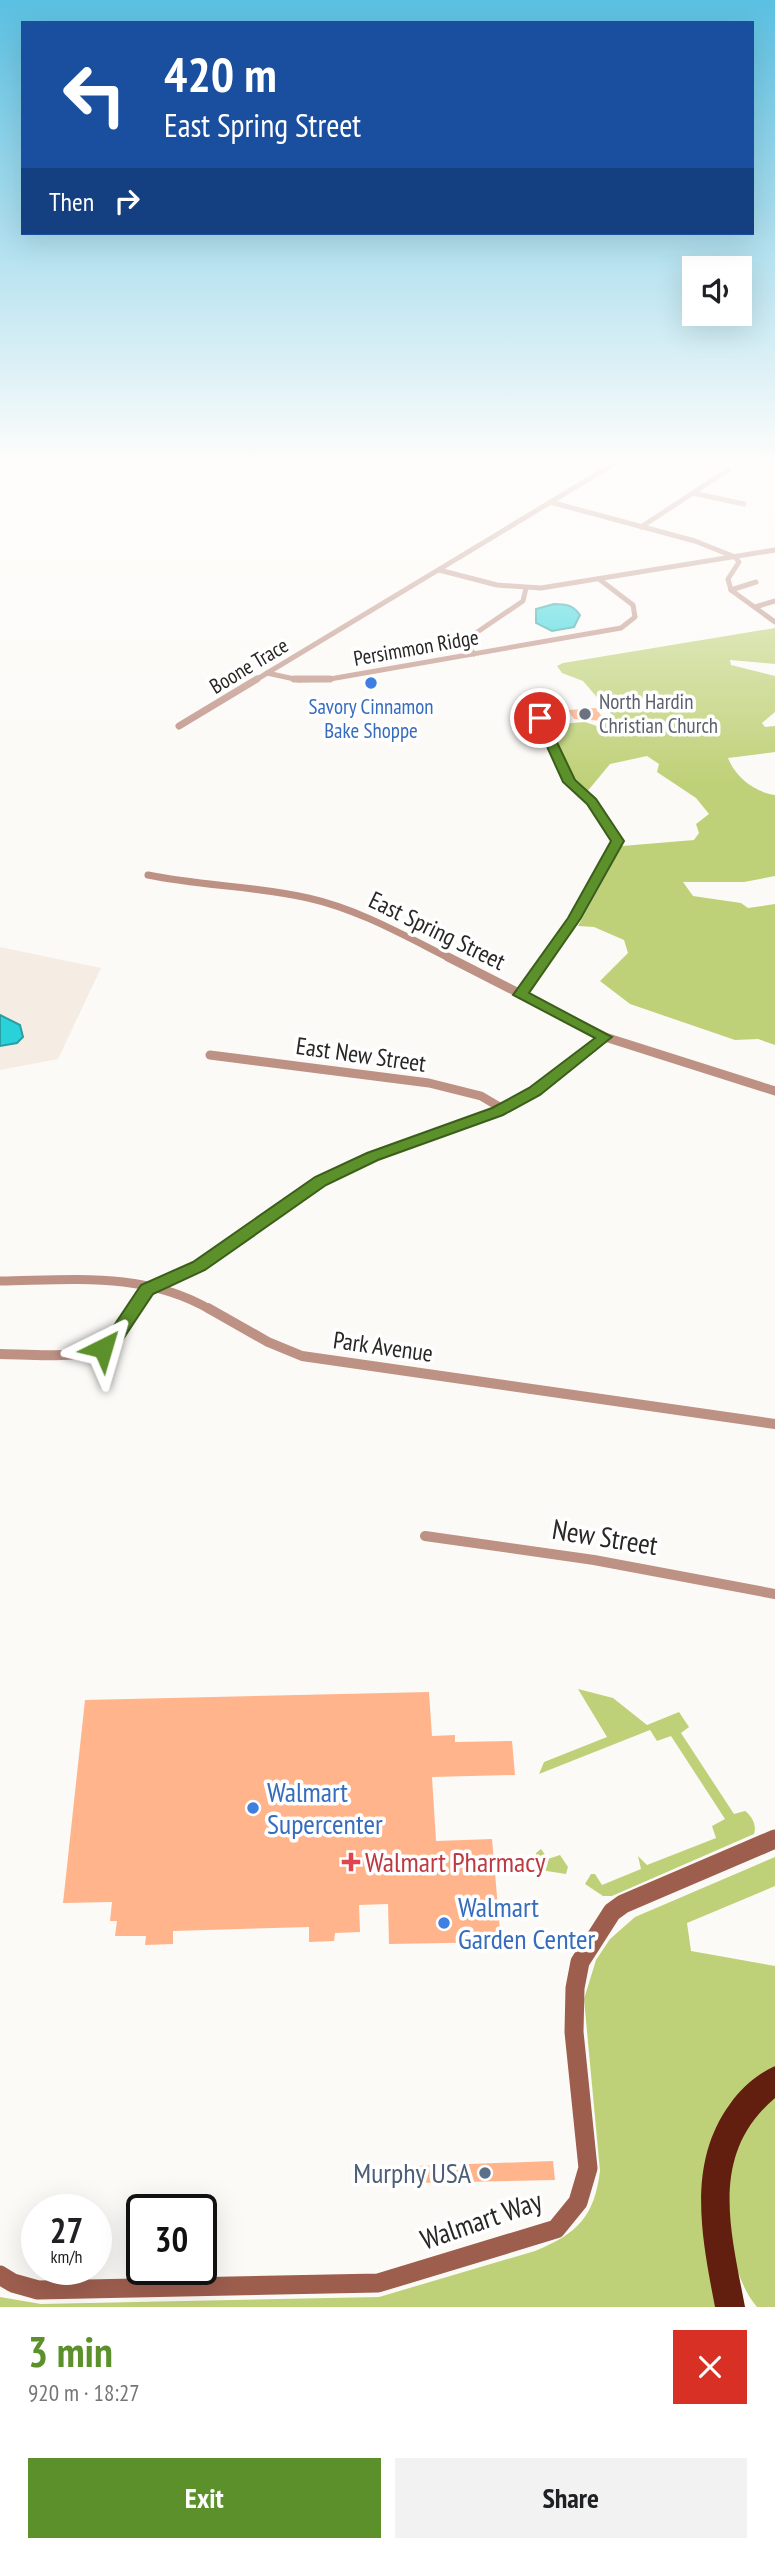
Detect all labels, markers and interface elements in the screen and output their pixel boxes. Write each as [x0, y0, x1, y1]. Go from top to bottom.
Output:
text: 420 m [164, 42, 277, 106]
icon: left [49, 49, 140, 140]
text: East Spring Street [164, 104, 361, 146]
icon: right [108, 182, 146, 220]
text: Then [49, 185, 94, 218]
map controls [682, 256, 752, 326]
button: sound [682, 256, 752, 326]
street label: Persimmon Ridge [351, 623, 481, 672]
street label: Boone Trace [204, 631, 293, 700]
marker: Savory Cinnamon Bake Shoppe [363, 675, 379, 691]
pin [510, 688, 570, 748]
place label: North Hardin Christian Church [599, 688, 718, 739]
place label: Savory Cinnamon Bake Shoppe [308, 693, 434, 744]
icon: arrive [521, 699, 559, 737]
marker: North Hardin Christian Church [577, 706, 593, 722]
street label: East Spring Street [364, 884, 511, 977]
street label: East New Street [294, 1030, 428, 1079]
position arrow [66, 1311, 140, 1385]
street label: Park Avenue [331, 1324, 435, 1369]
street label: New Street [550, 1510, 661, 1563]
place label: Walmart Supercenter [267, 1773, 383, 1842]
marker: Walmart Supercenter [245, 1800, 261, 1816]
place label: Walmart Pharmacy [365, 1843, 546, 1880]
marker: Walmart Pharmacy [343, 1854, 359, 1870]
place label: Walmart Garden Center [458, 1888, 596, 1957]
marker: Walmart Garden Center [436, 1915, 452, 1931]
place label: Murphy USA [353, 2154, 472, 2191]
marker: Murphy USA [477, 2165, 493, 2181]
street label: Walmart Way [415, 2181, 547, 2258]
speed limit sign: 30 [126, 2194, 217, 2285]
text: 27 [50, 2207, 83, 2253]
text: km/h [51, 2245, 82, 2268]
text: 3 min [28, 2324, 113, 2379]
button: close [673, 2330, 747, 2404]
text: 920 m · 18:27 [28, 2378, 140, 2407]
button: Exit [28, 2458, 381, 2538]
button: Share [395, 2458, 747, 2538]

